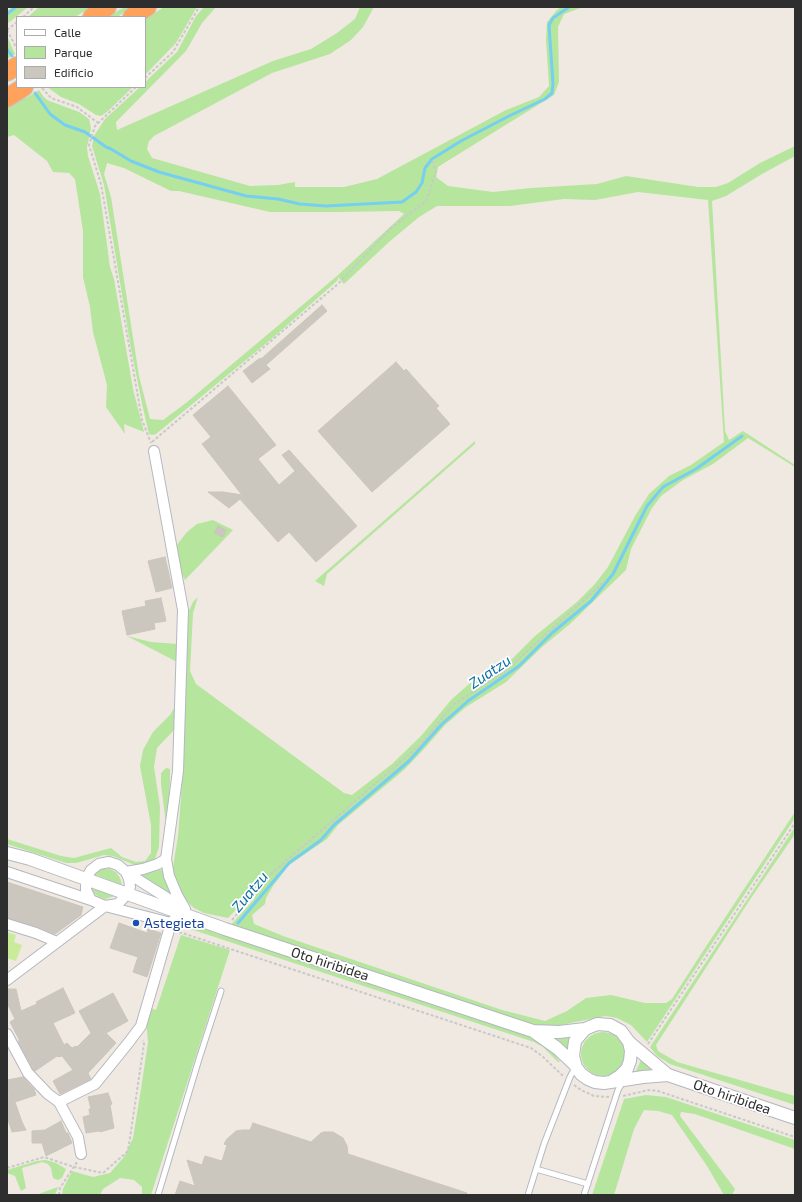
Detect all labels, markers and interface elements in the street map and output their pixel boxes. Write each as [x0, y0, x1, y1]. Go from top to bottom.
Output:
legend [16, 16, 146, 88]
text: Calle [54, 25, 81, 39]
text: Parque [54, 45, 92, 59]
text: Edificio [54, 65, 94, 79]
water label: Zuatzu [465, 651, 515, 693]
water label: Zuatzu [228, 868, 272, 916]
place label: Astegieta [144, 915, 204, 931]
marker: Astegieta [131, 918, 141, 928]
street label: Oto hiribidea [289, 943, 371, 985]
street label: Oto hiribidea [691, 1076, 773, 1118]

